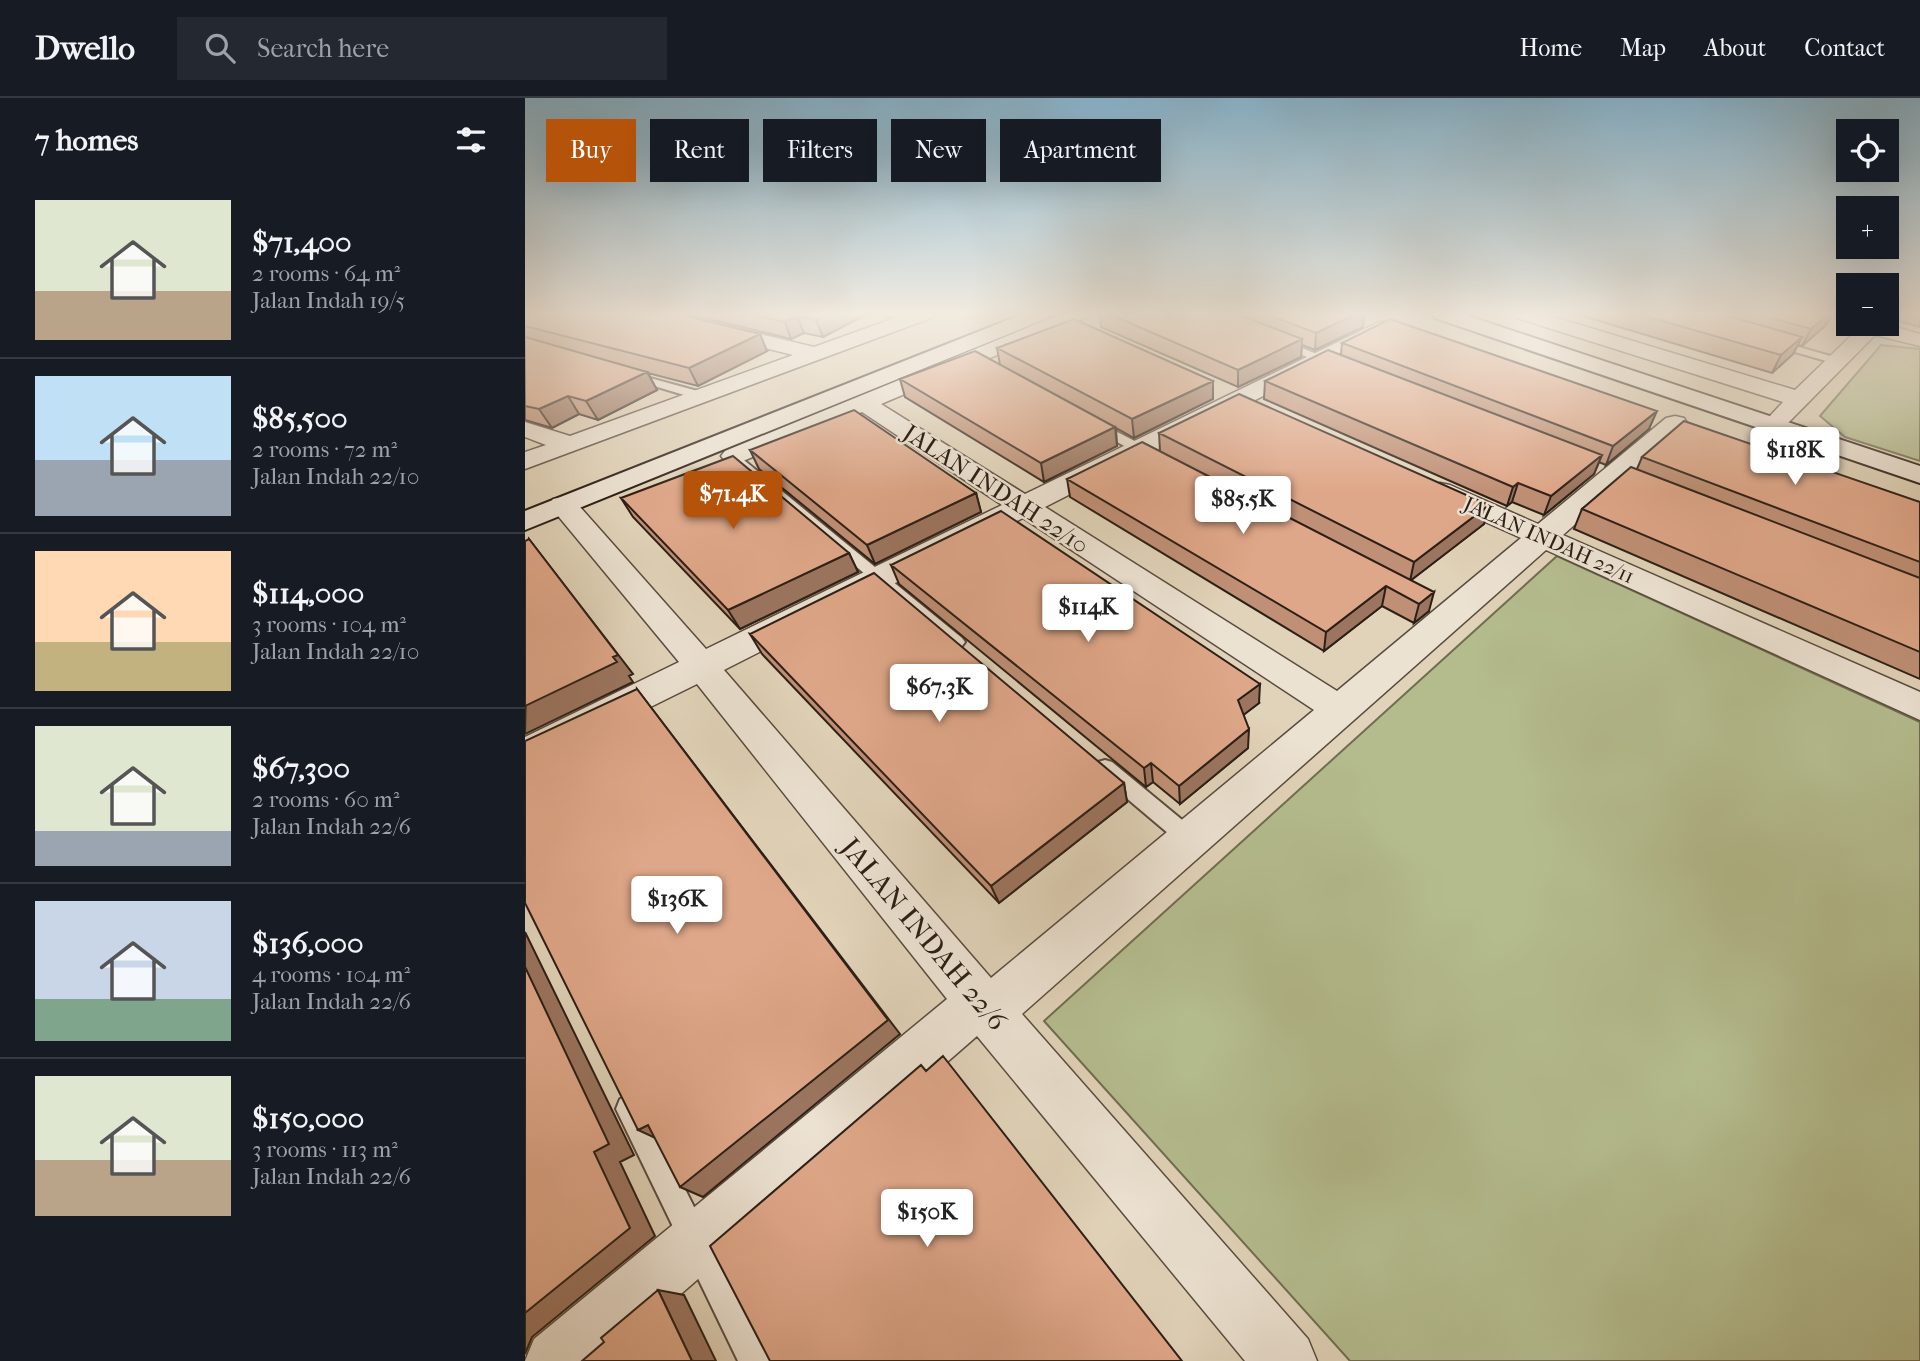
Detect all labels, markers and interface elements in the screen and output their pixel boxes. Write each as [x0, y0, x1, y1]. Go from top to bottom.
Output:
search box [177, 17, 667, 80]
text: Dwello [35, 29, 135, 68]
icon: search [201, 29, 239, 67]
text: Search here [257, 33, 389, 64]
text: Home [1520, 34, 1582, 62]
text: Map [1620, 34, 1666, 62]
text: About [1704, 34, 1766, 62]
text: Contact [1804, 34, 1885, 62]
chip: Buy [546, 119, 636, 182]
chip: Rent [650, 119, 749, 182]
chip: Filters [763, 119, 877, 182]
chip: New [891, 119, 986, 182]
chip: Apartment [1000, 119, 1161, 182]
map controls [1836, 119, 1899, 336]
button: locate [1836, 119, 1899, 182]
icon: filters [452, 121, 490, 159]
text: 7 homes [35, 123, 138, 158]
button: + [1836, 196, 1899, 259]
text: $71,400 [252, 225, 352, 260]
icon: home [91, 228, 175, 312]
text: 2 rooms · 64 m² [252, 260, 400, 287]
button: − [1836, 273, 1899, 336]
text: Jalan Indah 19/5 [252, 287, 405, 314]
text: $85,500 [252, 401, 348, 436]
icon: home [91, 404, 175, 488]
street label: JALAN INDAH 22/10 [896, 418, 1094, 559]
pin: $118K [1746, 428, 1844, 487]
text: 2 rooms · 72 m² [252, 436, 397, 463]
text: $118K [1766, 436, 1824, 463]
text: Jalan Indah 22/10 [252, 463, 419, 490]
pin: $71.4K [676, 472, 790, 531]
pin: $85.5K [1186, 476, 1300, 536]
text: $71.4K [699, 480, 767, 507]
text: $85.5K [1211, 485, 1275, 512]
street label: JALAN INDAH 22/11 [1458, 491, 1638, 588]
text: $114,000 [252, 576, 364, 611]
icon: home [91, 579, 175, 663]
pin: $114K [1039, 584, 1137, 644]
text: $114K [1058, 593, 1118, 620]
text: 3 rooms · 104 m² [252, 611, 406, 638]
text: Jalan Indah 22/10 [252, 638, 419, 665]
pin: $67.3K [882, 664, 996, 724]
text: $67.3K [906, 673, 972, 700]
text: $67,300 [252, 751, 350, 786]
icon: home [91, 754, 175, 838]
text: 2 rooms · 60 m² [252, 786, 399, 813]
text: Jalan Indah 22/6 [252, 813, 411, 840]
street label: JALAN INDAH 22/6 [833, 830, 1015, 1038]
pin: $136K [628, 876, 726, 936]
text: $136K [647, 885, 707, 912]
text: $136,000 [252, 926, 364, 961]
icon: home [91, 929, 175, 1013]
text: 4 rooms · 104 m² [252, 961, 410, 988]
text: Jalan Indah 22/6 [252, 988, 411, 1015]
text: $150,000 [252, 1101, 364, 1136]
icon: home [91, 1104, 175, 1188]
text: 3 rooms · 113 m² [252, 1136, 398, 1163]
text: Jalan Indah 22/6 [252, 1163, 411, 1190]
pin: $150K [878, 1190, 976, 1249]
text: $150K [897, 1198, 957, 1225]

